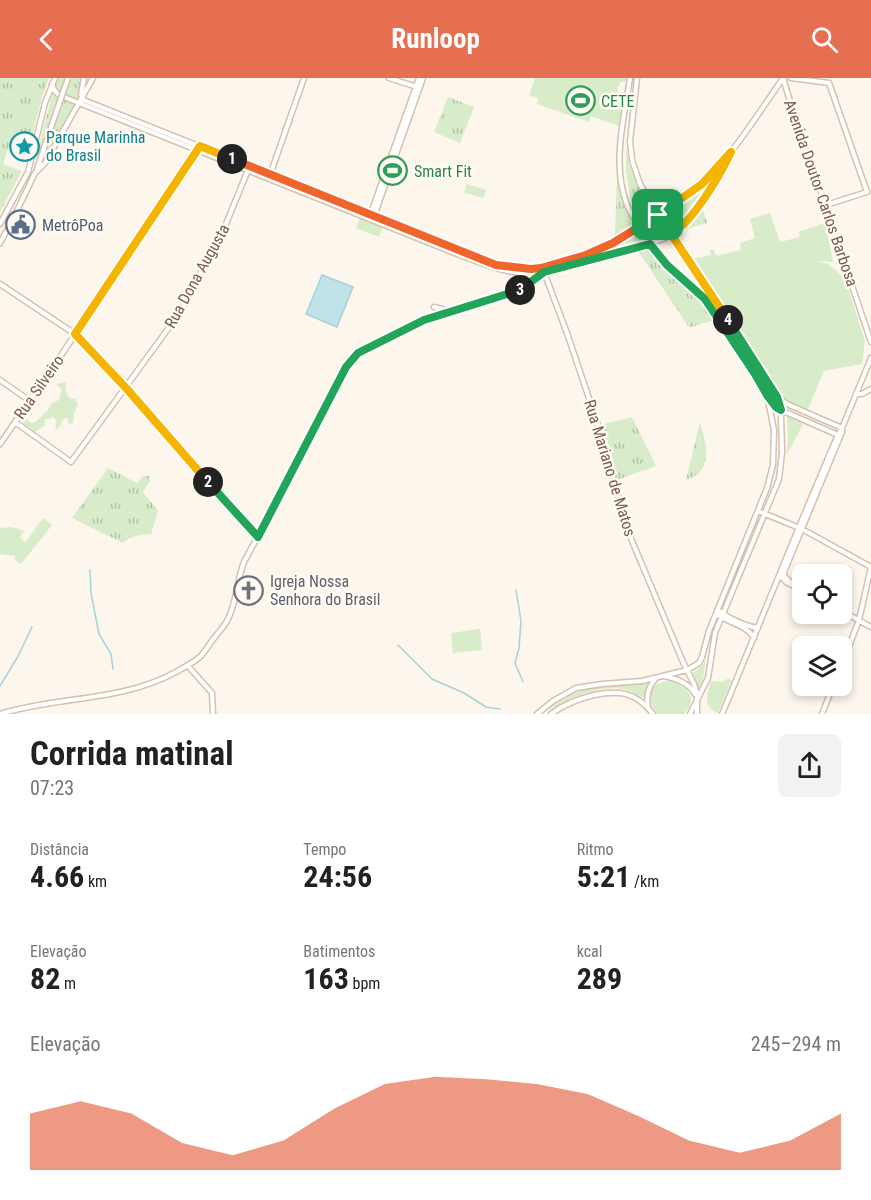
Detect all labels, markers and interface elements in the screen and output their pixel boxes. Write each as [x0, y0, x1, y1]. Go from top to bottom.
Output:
icon: back [30, 23, 63, 56]
text: Runloop [391, 23, 480, 55]
icon: search [808, 23, 841, 56]
sports icon: CETE [564, 85, 596, 117]
place label: CETE [601, 92, 635, 111]
street label: Avenida Doutor Carlos Barbosa [780, 97, 862, 289]
place label: Parque Marinha do Brasil [46, 128, 146, 165]
place icon: Parque Marinha do Brasil [9, 130, 41, 162]
pin: 1 [217, 144, 247, 174]
text: 1 [228, 149, 236, 168]
sports icon: Smart Fit [377, 155, 409, 187]
place label: Smart Fit [414, 162, 472, 181]
pin [632, 189, 683, 240]
icon: arrive [641, 198, 674, 231]
public building icon: MetrôPoa [5, 209, 37, 241]
place label: MetrôPoa [42, 216, 104, 235]
street label: Rua Dona Augusta [161, 221, 233, 331]
pin: 3 [505, 275, 535, 305]
text: 3 [516, 280, 524, 299]
pin: 4 [713, 305, 743, 335]
text: 4 [724, 310, 732, 329]
street label: Rua Silveiro [10, 351, 68, 423]
street label: Rua Mariano de Matos [580, 397, 640, 539]
pin: 2 [193, 467, 223, 497]
text: 2 [204, 472, 212, 491]
map controls [792, 564, 852, 696]
button: locate [792, 564, 852, 624]
place label: Igreja Nossa Senhora do Brasil [270, 572, 380, 609]
church icon: Igreja Nossa Senhora do Brasil [233, 574, 265, 606]
button: layers [792, 636, 852, 696]
text: Corrida matinal [30, 734, 233, 773]
button: share [778, 734, 841, 797]
text: 07:23 [30, 776, 74, 800]
text: Distância [30, 840, 89, 859]
text: Tempo [303, 840, 346, 859]
text: Ritmo [577, 840, 614, 859]
text: 4.66 [30, 859, 84, 894]
text: 24:56 [303, 859, 372, 894]
text: 5:21 [577, 859, 630, 894]
text: km [84, 872, 107, 891]
text: /km [630, 872, 659, 891]
text: Elevação [30, 942, 87, 961]
text: Batimentos [303, 942, 375, 961]
text: kcal [577, 942, 602, 961]
text: 82 [30, 961, 60, 996]
text: 163 [303, 961, 349, 996]
text: 289 [577, 961, 622, 996]
text: m [60, 974, 76, 993]
text: bpm [349, 974, 380, 993]
text: Elevação [30, 1032, 101, 1056]
text: 245–294 m [751, 1032, 841, 1056]

